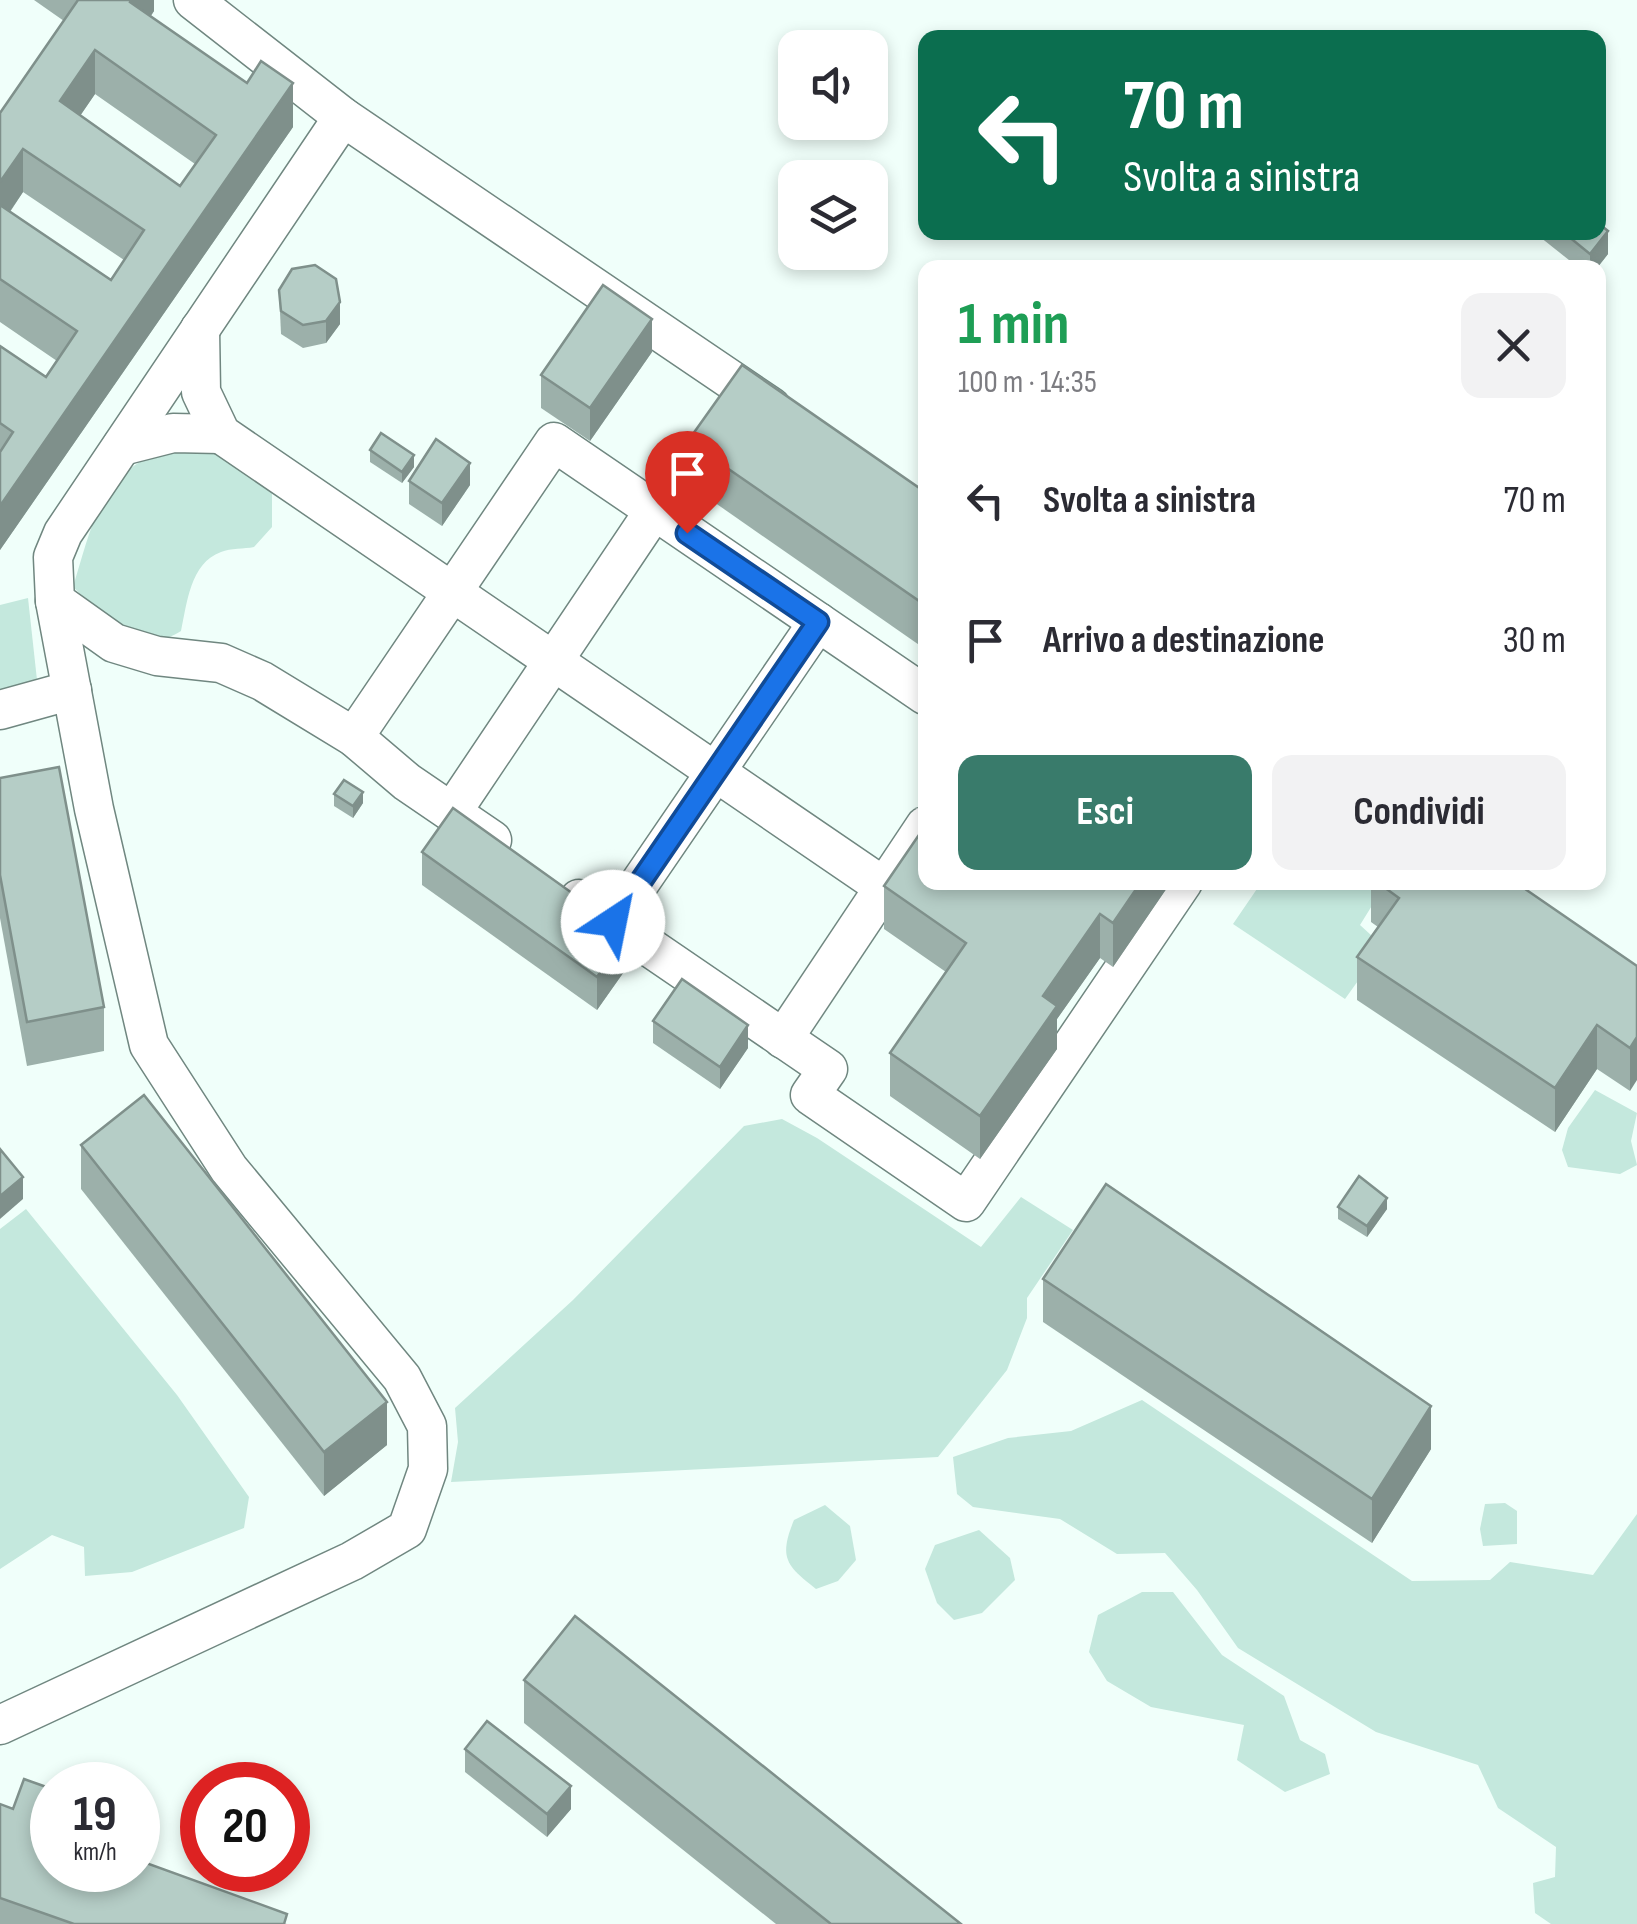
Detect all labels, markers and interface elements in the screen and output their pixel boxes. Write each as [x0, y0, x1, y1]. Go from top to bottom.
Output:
map controls [778, 30, 888, 270]
button: sound [778, 30, 888, 140]
text: 70 m [1123, 65, 1244, 149]
icon: left [958, 70, 1088, 200]
text: Svolta a sinistra [1123, 150, 1360, 205]
button: layers [778, 160, 888, 270]
text: 1 min [958, 289, 1070, 361]
button: close [1461, 293, 1566, 398]
text: 100 m · 14:35 [958, 363, 1097, 402]
pin [645, 431, 730, 534]
icon: arrive [660, 446, 715, 501]
icon: left [958, 473, 1013, 528]
text: Svolta a sinistra [1043, 478, 1256, 523]
text: 70 m [1504, 478, 1566, 523]
icon: arrive [958, 613, 1013, 668]
text: Arrivo a destinazione [1043, 618, 1324, 663]
text: 30 m [1503, 618, 1566, 663]
button: Esci [958, 755, 1252, 870]
button: Condividi [1272, 755, 1566, 870]
position arrow [561, 870, 665, 974]
speed limit sign: 20 [180, 1762, 310, 1892]
text: 19 [73, 1785, 117, 1845]
text: km/h [73, 1837, 117, 1868]

